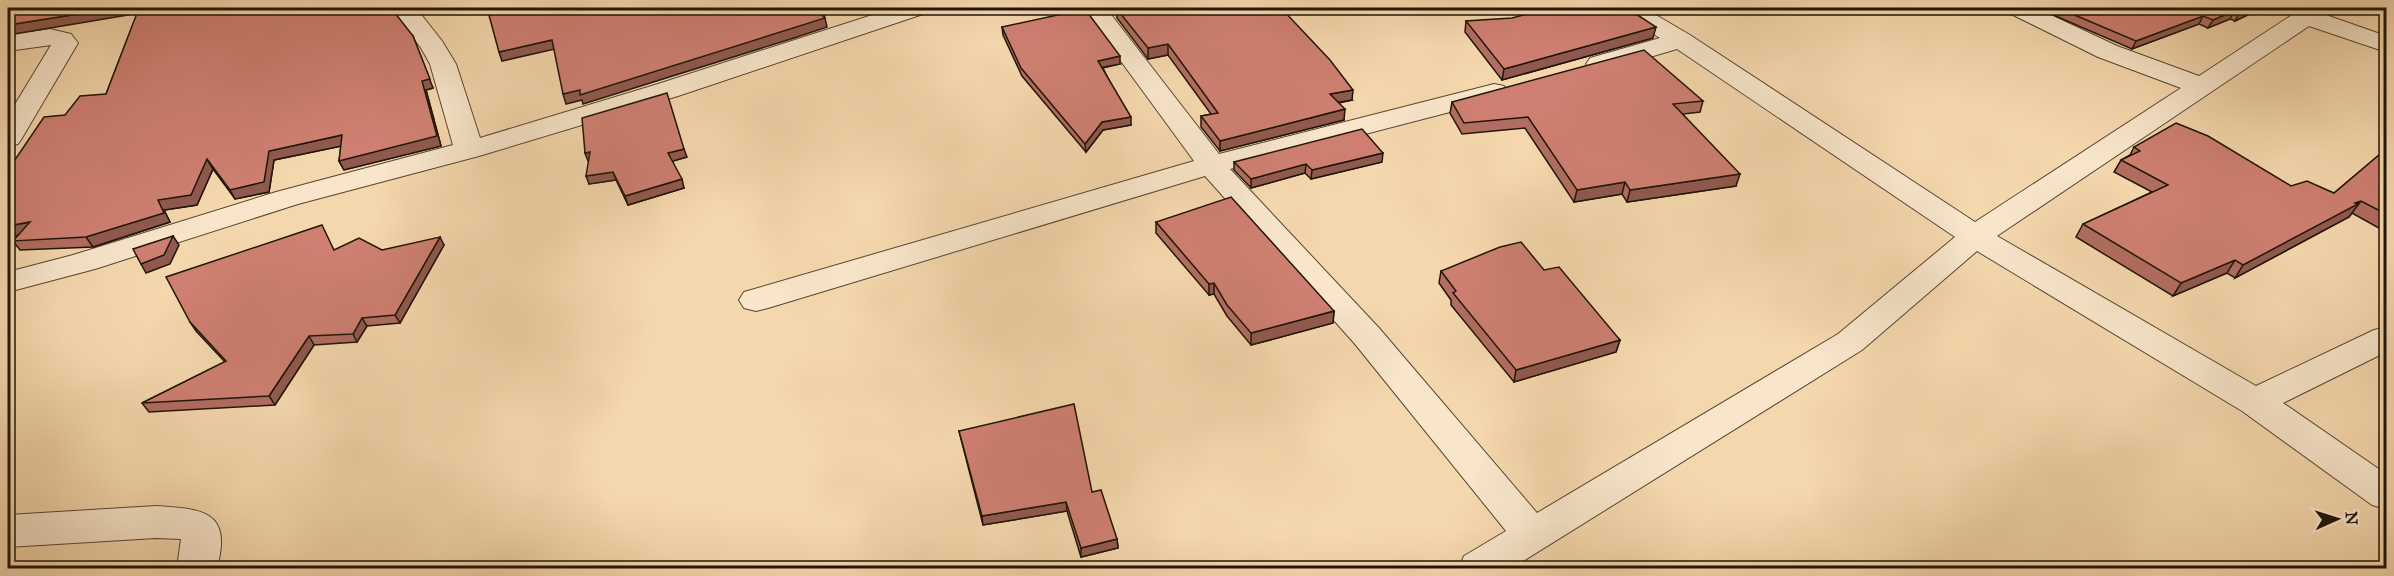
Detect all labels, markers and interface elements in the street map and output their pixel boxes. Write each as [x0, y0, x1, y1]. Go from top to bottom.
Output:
north arrow [2307, 489, 2367, 549]
text: N [2342, 511, 2361, 526]

